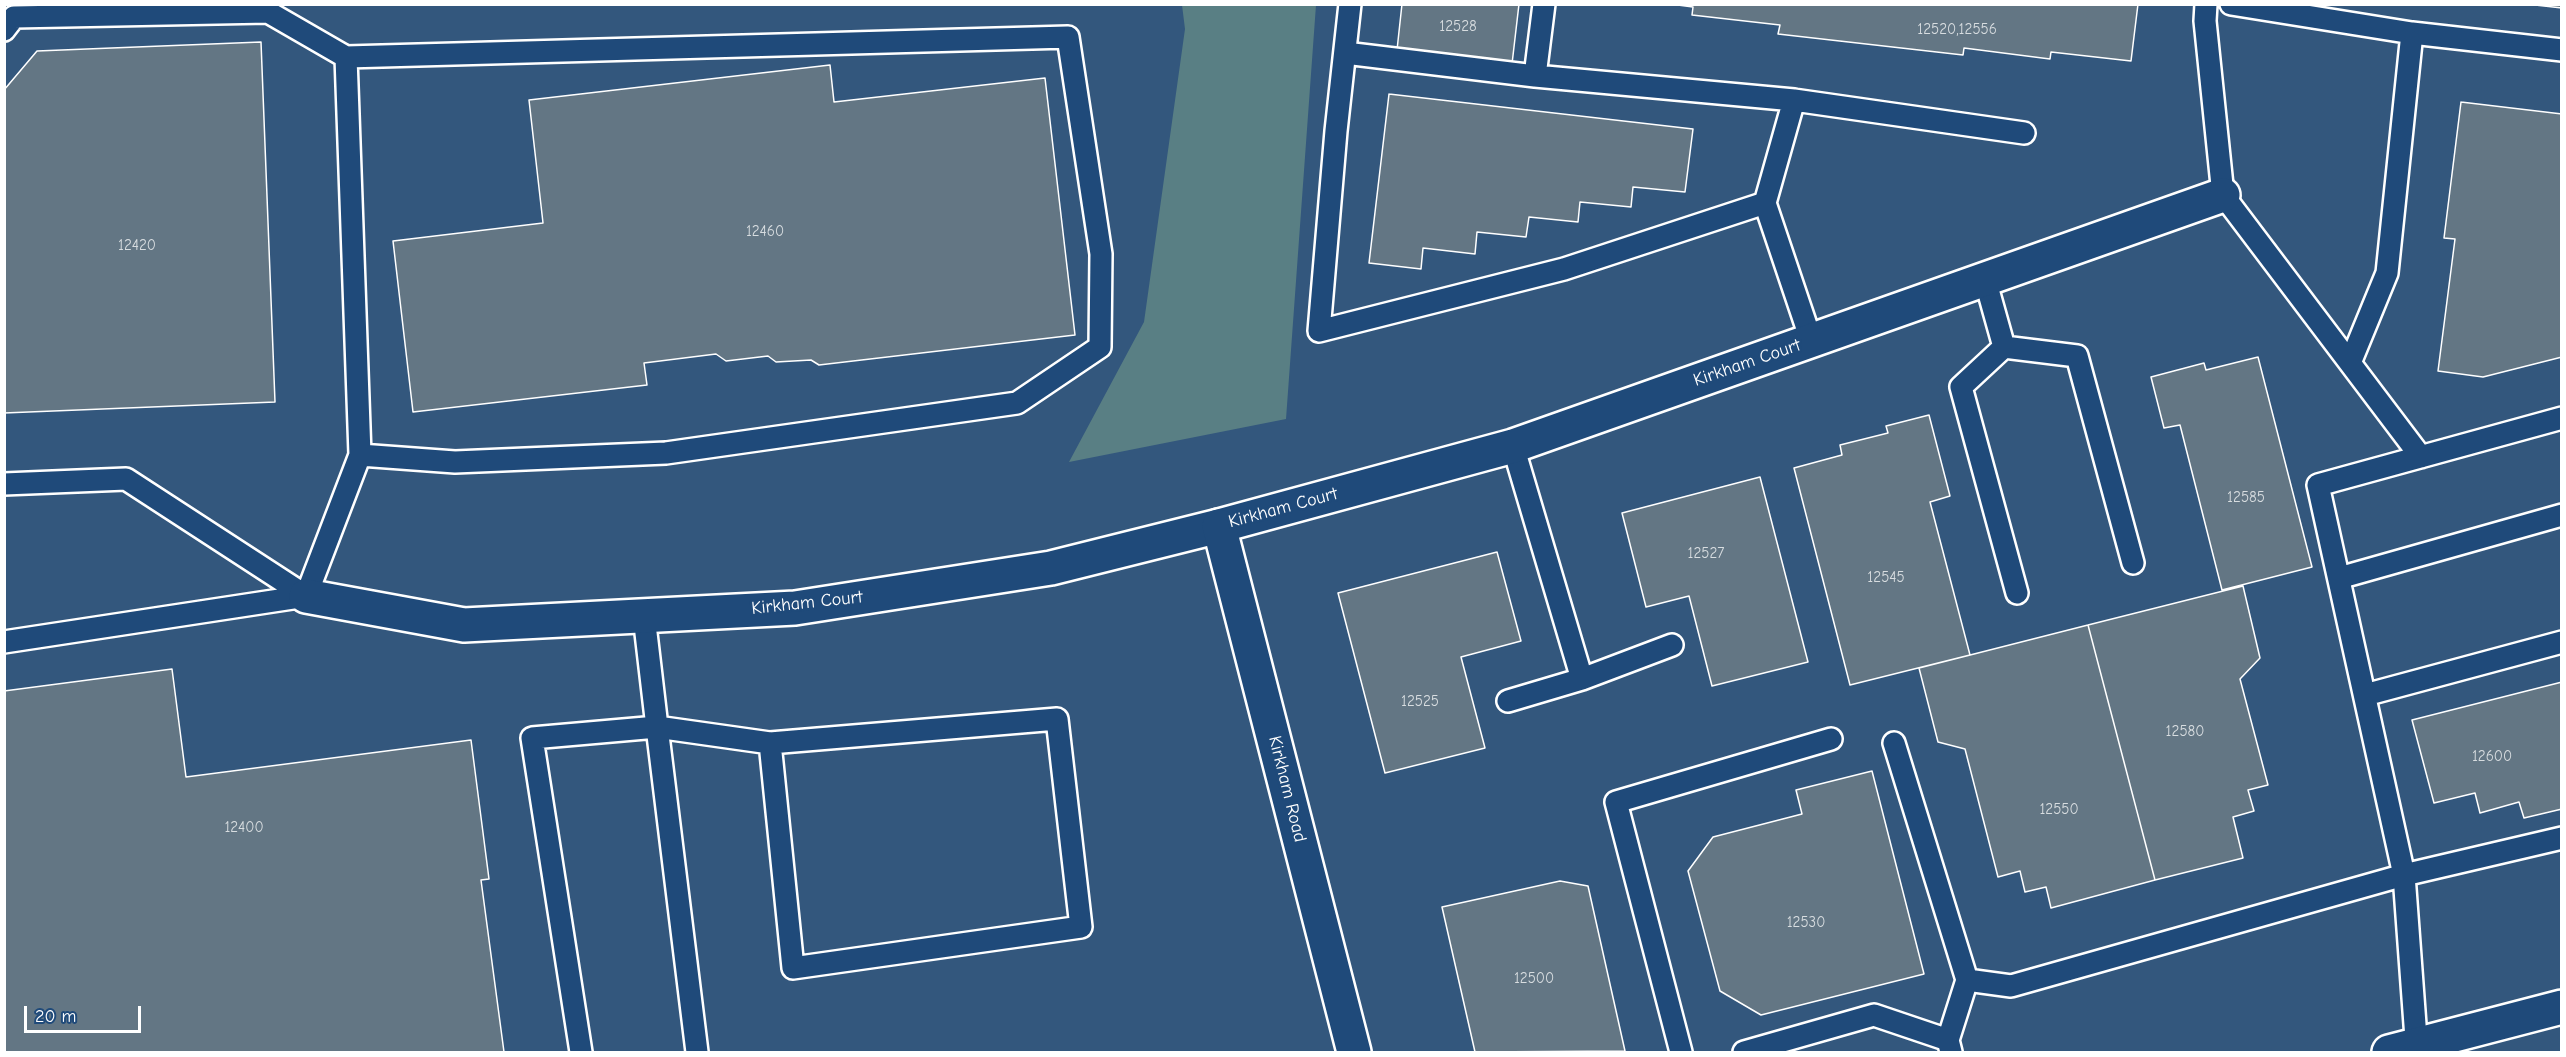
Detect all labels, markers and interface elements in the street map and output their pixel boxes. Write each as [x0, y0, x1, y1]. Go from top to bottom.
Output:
house number: 12528 [1439, 18, 1477, 36]
house number: 12520,12556 [1917, 21, 1997, 39]
house number: 12460 [746, 223, 784, 241]
house number: 12420 [118, 237, 156, 255]
street label: Kirkham Court [1691, 335, 1803, 391]
street label: Kirkham Court [1226, 483, 1340, 533]
house number: 12585 [2227, 489, 2265, 507]
house number: 12527 [1688, 545, 1724, 563]
house number: 12545 [1867, 569, 1905, 587]
street label: Kirkham Court [750, 586, 864, 620]
house number: 12525 [1401, 693, 1439, 711]
house number: 12580 [2166, 723, 2204, 741]
street label: Kirkham Road [1263, 734, 1311, 844]
house number: 12600 [2472, 748, 2512, 766]
house number: 12550 [2039, 801, 2079, 819]
house number: 12400 [224, 819, 264, 837]
house number: 12530 [1787, 914, 1825, 932]
house number: 12500 [1514, 970, 1554, 988]
scale bar [27, 994, 144, 1032]
text: 20 m [35, 1006, 76, 1027]

